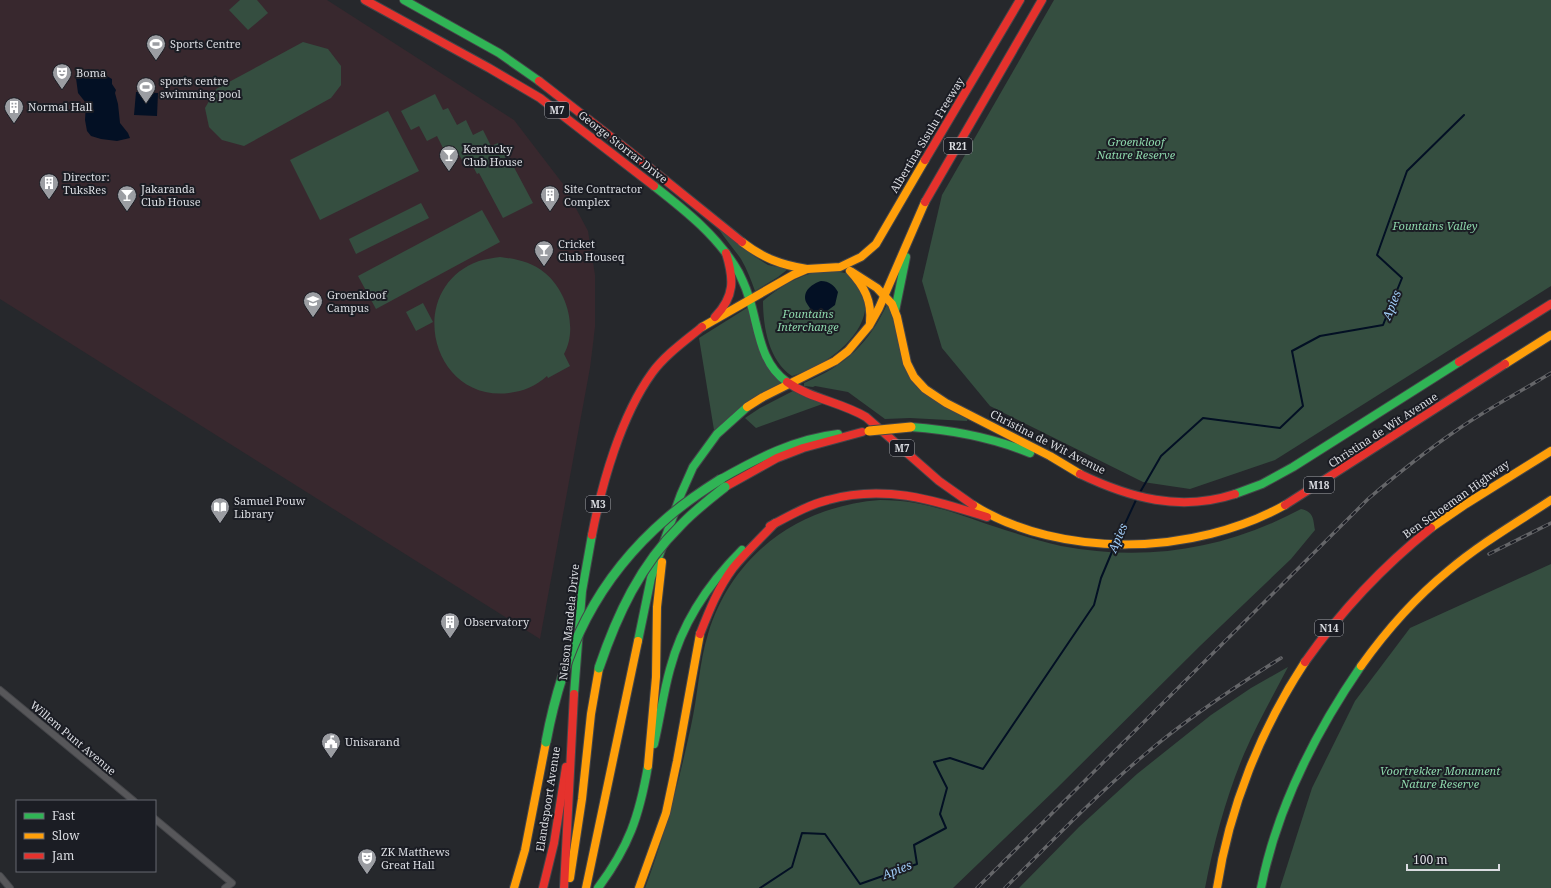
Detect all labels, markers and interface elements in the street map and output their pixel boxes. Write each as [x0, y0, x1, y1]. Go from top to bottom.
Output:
sports icon: Sports Centre [145, 33, 167, 61]
place label: Sports Centre [170, 36, 241, 51]
theatre icon: Boma [51, 62, 73, 90]
place label: Boma [76, 65, 106, 80]
place label: sports centre swimming pool [160, 73, 242, 101]
street label: Albertina Sisulu Freeway [886, 73, 967, 195]
sports icon: sports centre swimming pool [135, 76, 157, 104]
building icon: Normal Hall [3, 96, 25, 124]
place label: Normal Hall [28, 99, 93, 114]
road number: M7 [545, 102, 569, 118]
street label: George Storrar Drive [576, 107, 671, 186]
park label: Groenkloof Nature Reserve [1096, 134, 1176, 162]
road number: R21 [944, 138, 972, 154]
place label: Kentucky Club House [463, 141, 523, 169]
bar icon: Kentucky Club House [438, 144, 460, 172]
place label: Director: TuksRes [63, 169, 110, 197]
building icon: Director: TuksRes [38, 172, 60, 200]
place label: Jakaranda Club House [140, 181, 201, 209]
place label: Site Contractor Complex [564, 181, 643, 209]
bar icon: Jakaranda Club House [116, 184, 138, 212]
building icon: Site Contractor Complex [539, 184, 561, 212]
park label: Fountains Valley [1392, 218, 1478, 233]
place label: Cricket Club Houseq [558, 236, 625, 264]
bar icon: Cricket Club Houseq [533, 239, 555, 267]
place label: Groenkloof Campus [327, 287, 387, 315]
water label: Apies [1378, 287, 1405, 323]
school or university icon: Groenkloof Campus [302, 290, 324, 318]
park label: Fountains Interchange [776, 306, 839, 334]
street label: Christina de Wit Avenue [1325, 389, 1440, 471]
street label: Christina de Wit Avenue [988, 406, 1109, 477]
road number: M7 [890, 440, 914, 456]
street label: Ben Schoeman Highway [1399, 456, 1513, 541]
road number: M18 [1304, 477, 1334, 493]
place label: Samuel Pouw Library [234, 493, 306, 521]
library icon: Samuel Pouw Library [209, 496, 231, 524]
road number: M3 [586, 496, 610, 512]
water label: Apies [1103, 520, 1131, 556]
street label: Nelson Mandela Drive [555, 563, 582, 681]
building icon: Observatory [439, 611, 461, 639]
place label: Observatory [464, 614, 530, 629]
road number: N14 [1315, 620, 1343, 636]
street label: Willem Punt Avenue [27, 697, 120, 778]
public building icon: Unisarand [320, 731, 342, 759]
place label: Unisarand [345, 734, 400, 749]
street label: Elandspoort Avenue [532, 745, 563, 852]
park label: Voortrekker Monument Nature Reserve [1380, 763, 1501, 791]
legend [16, 800, 156, 872]
text: Fast [52, 807, 75, 824]
text: Slow [52, 827, 80, 844]
place label: ZK Matthews Great Hall [381, 844, 450, 872]
scale bar [1407, 846, 1499, 872]
text: Jam [51, 847, 74, 864]
theatre icon: ZK Matthews Great Hall [356, 847, 378, 875]
text: 100 m [1413, 851, 1448, 868]
water label: Apies [879, 856, 915, 883]

